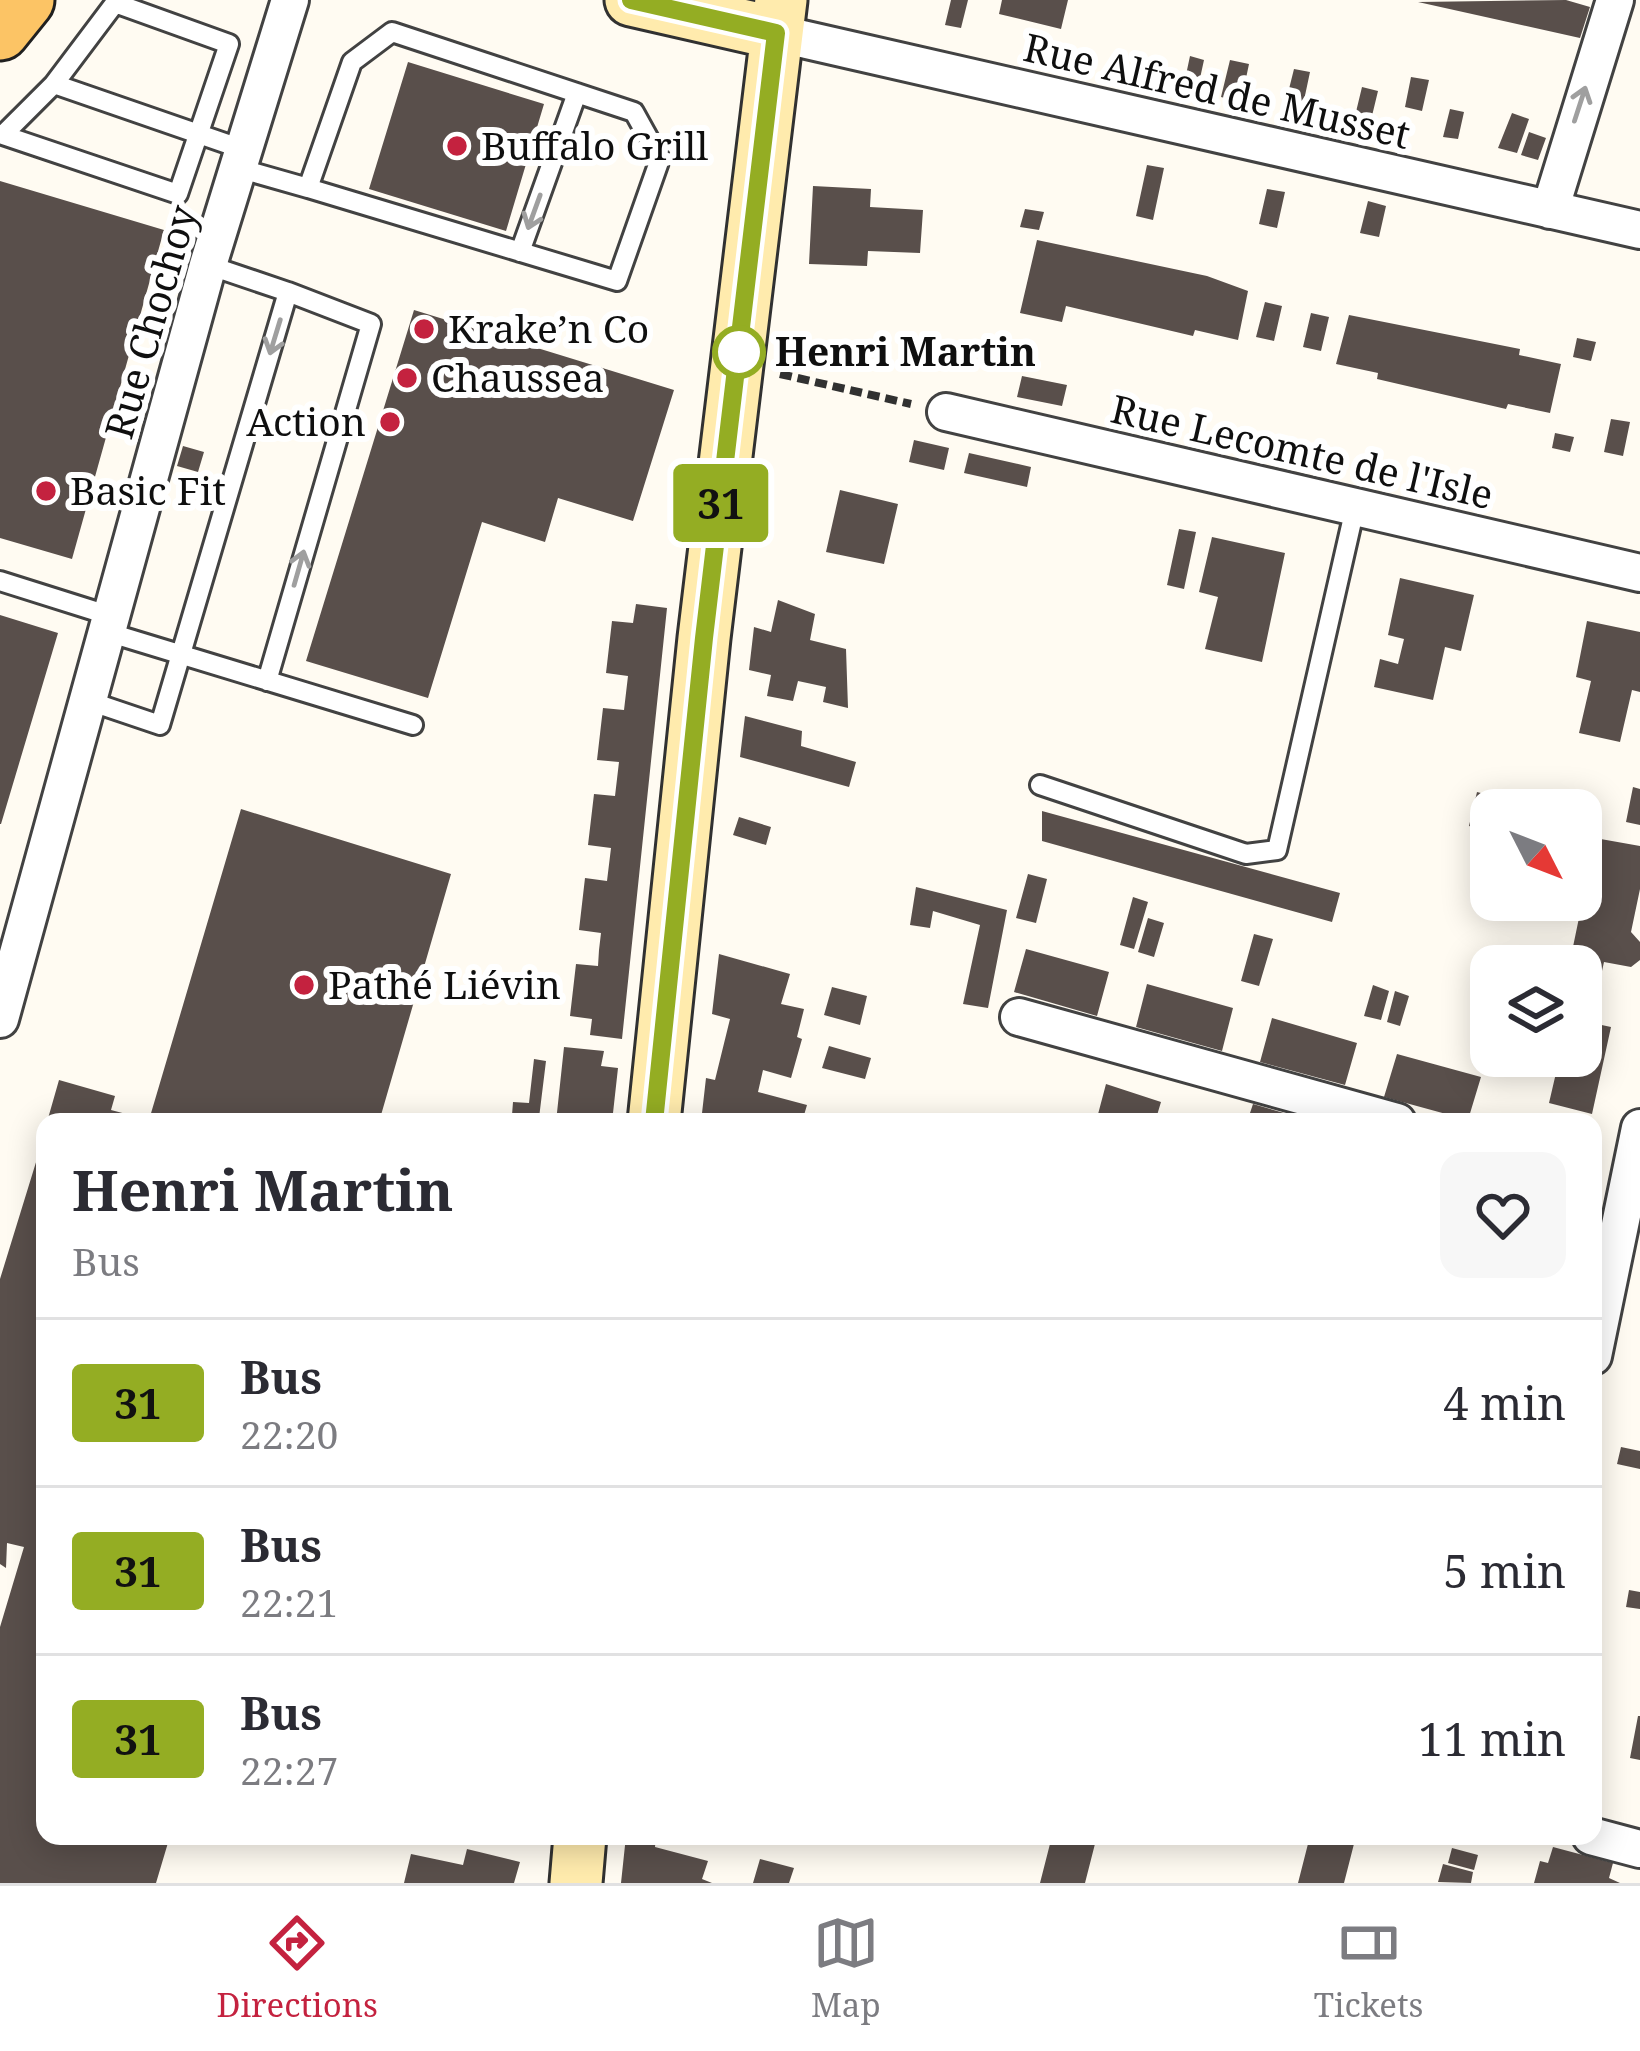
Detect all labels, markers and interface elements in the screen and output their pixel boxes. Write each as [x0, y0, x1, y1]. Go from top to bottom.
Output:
street label: Rue Alfred de Musset [1019, 19, 1416, 160]
one-way arrow [1571, 86, 1593, 124]
place label: Buffalo Grill [481, 118, 708, 171]
marker: Buffalo Grill [444, 133, 470, 159]
one-way arrow [522, 193, 543, 230]
street label: Rue Chochoy [91, 198, 208, 444]
place label: Krake’n Co [448, 301, 649, 354]
marker: Krake’n Co [411, 316, 437, 342]
one-way arrow [263, 317, 285, 355]
place label: Henri Martin [775, 324, 1036, 377]
marker: Henri Martin [714, 327, 764, 377]
place label: Chaussea [431, 350, 604, 403]
marker: Chaussea [394, 365, 420, 391]
street label: Rue Lecomte de l'Isle [1106, 381, 1498, 520]
place label: Action [246, 394, 366, 447]
marker: Action [377, 409, 403, 435]
place label: Basic Fit [70, 463, 226, 516]
line badge: 31 [667, 464, 775, 542]
text: 31 [697, 474, 745, 531]
marker: Basic Fit [33, 478, 59, 504]
one-way arrow [289, 550, 311, 588]
north arrow [1470, 789, 1602, 921]
map controls [1470, 789, 1602, 1077]
button: layers [1470, 945, 1602, 1077]
place label: Pathé Liévin [328, 957, 561, 1010]
marker: Pathé Liévin [291, 972, 317, 998]
text: Henri Martin [72, 1150, 453, 1228]
button: heart [1440, 1152, 1566, 1278]
text: Bus [72, 1234, 140, 1287]
text: Bus [240, 1346, 322, 1407]
text: 4 min [1443, 1372, 1566, 1433]
text: 31 [114, 1374, 162, 1431]
text: 22:20 [240, 1407, 338, 1460]
text: Bus [240, 1514, 322, 1575]
text: 5 min [1443, 1540, 1566, 1601]
text: 31 [114, 1542, 162, 1599]
text: 22:21 [240, 1575, 338, 1628]
text: Bus [240, 1682, 322, 1743]
text: 11 min [1418, 1708, 1566, 1769]
text: 31 [114, 1710, 162, 1767]
text: 22:27 [240, 1743, 338, 1796]
tab: Directions [217, 1910, 378, 2027]
tab: Map [811, 1910, 881, 2027]
tab: Tickets [1314, 1910, 1424, 2027]

